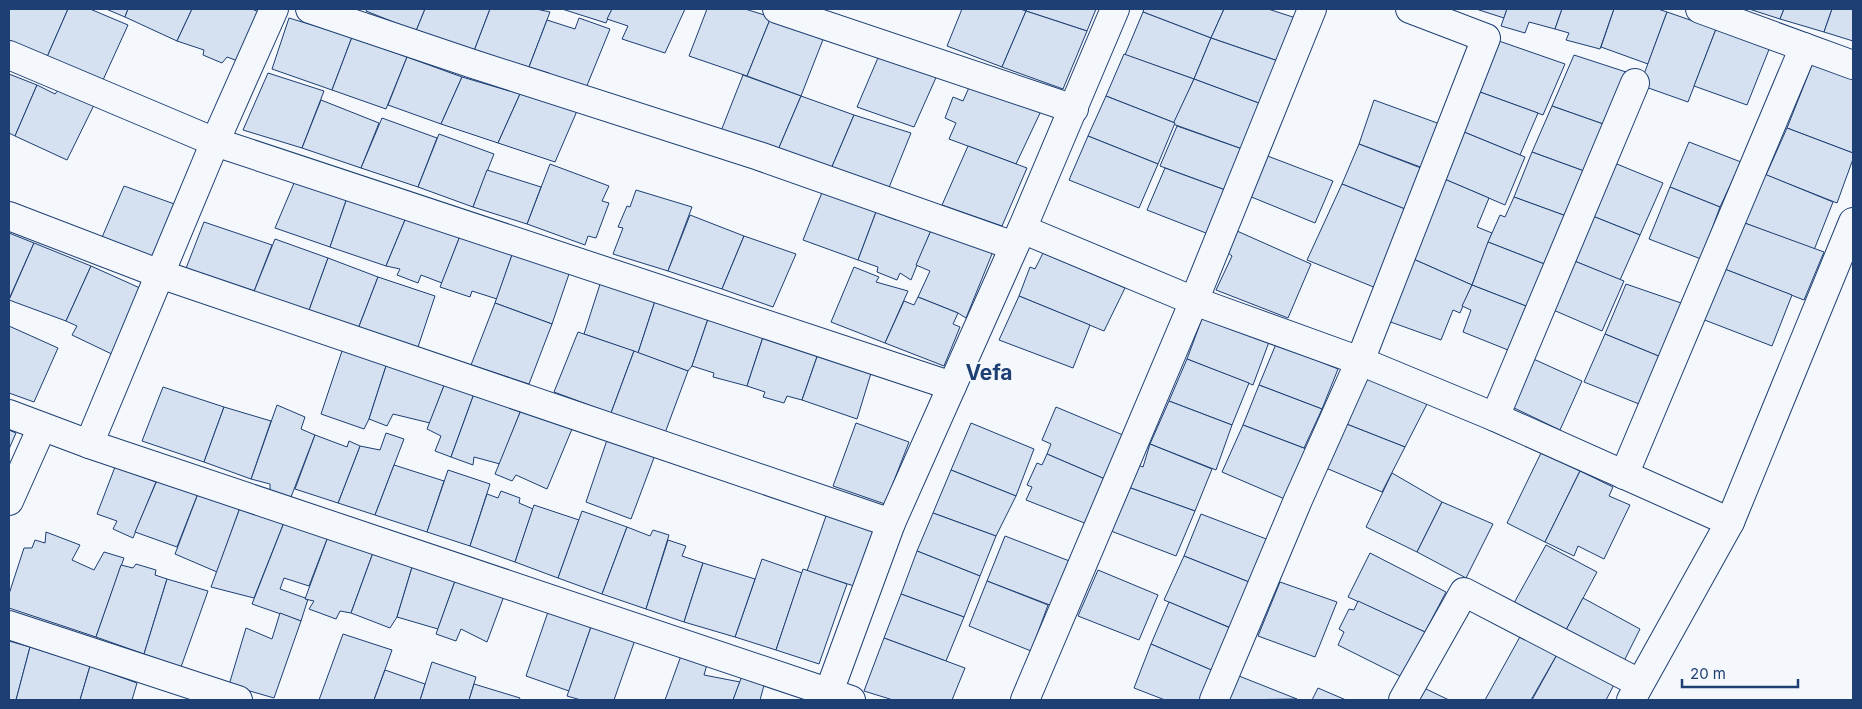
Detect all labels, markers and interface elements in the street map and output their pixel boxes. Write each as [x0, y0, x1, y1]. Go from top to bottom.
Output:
district label: Vefa [965, 360, 1013, 385]
scale bar [1682, 656, 1798, 688]
text: 20 m [1690, 664, 1726, 683]

